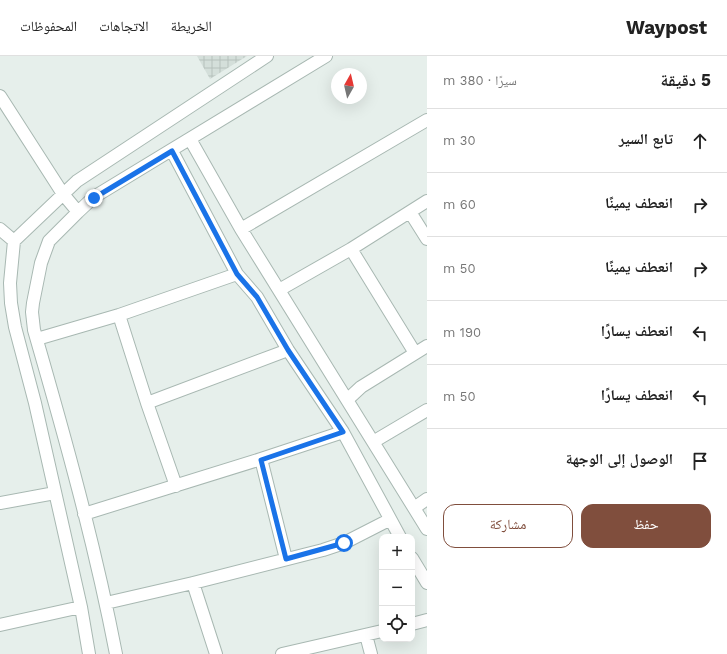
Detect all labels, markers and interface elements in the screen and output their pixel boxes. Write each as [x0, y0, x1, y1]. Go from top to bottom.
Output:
text: Waypost [626, 16, 707, 39]
text: المحفوظات [20, 18, 77, 34]
text: الاتجاهات [99, 18, 149, 34]
text: الخريطة [171, 18, 212, 34]
north arrow [331, 68, 367, 104]
text: 5 دقيقة [661, 70, 711, 90]
text: سيرًا · 380 m [443, 73, 517, 88]
text: تابع السير [619, 130, 673, 148]
icon: ahead [689, 130, 711, 152]
text: 30 m [443, 133, 476, 148]
route end [85, 189, 103, 207]
text: انعطف يمينًا [605, 194, 673, 212]
icon: right [689, 194, 711, 216]
text: 60 m [443, 197, 476, 212]
text: انعطف يمينًا [605, 258, 673, 276]
icon: right [689, 258, 711, 280]
text: 50 m [443, 261, 475, 276]
text: انعطف يسارًا [601, 322, 673, 340]
icon: left [689, 322, 711, 344]
text: 190 m [443, 325, 481, 340]
text: انعطف يسارًا [601, 386, 673, 404]
icon: left [689, 386, 711, 408]
text: 50 m [443, 389, 475, 404]
text: الوصول إلى الوجهة [566, 450, 673, 468]
icon: arrive [689, 450, 711, 472]
button: مشاركة [443, 504, 573, 548]
button: حفظ [581, 504, 711, 548]
route start [335, 534, 353, 552]
map controls [379, 534, 415, 642]
button: + [379, 534, 415, 570]
button: − [379, 570, 415, 606]
button: locate [379, 606, 415, 642]

